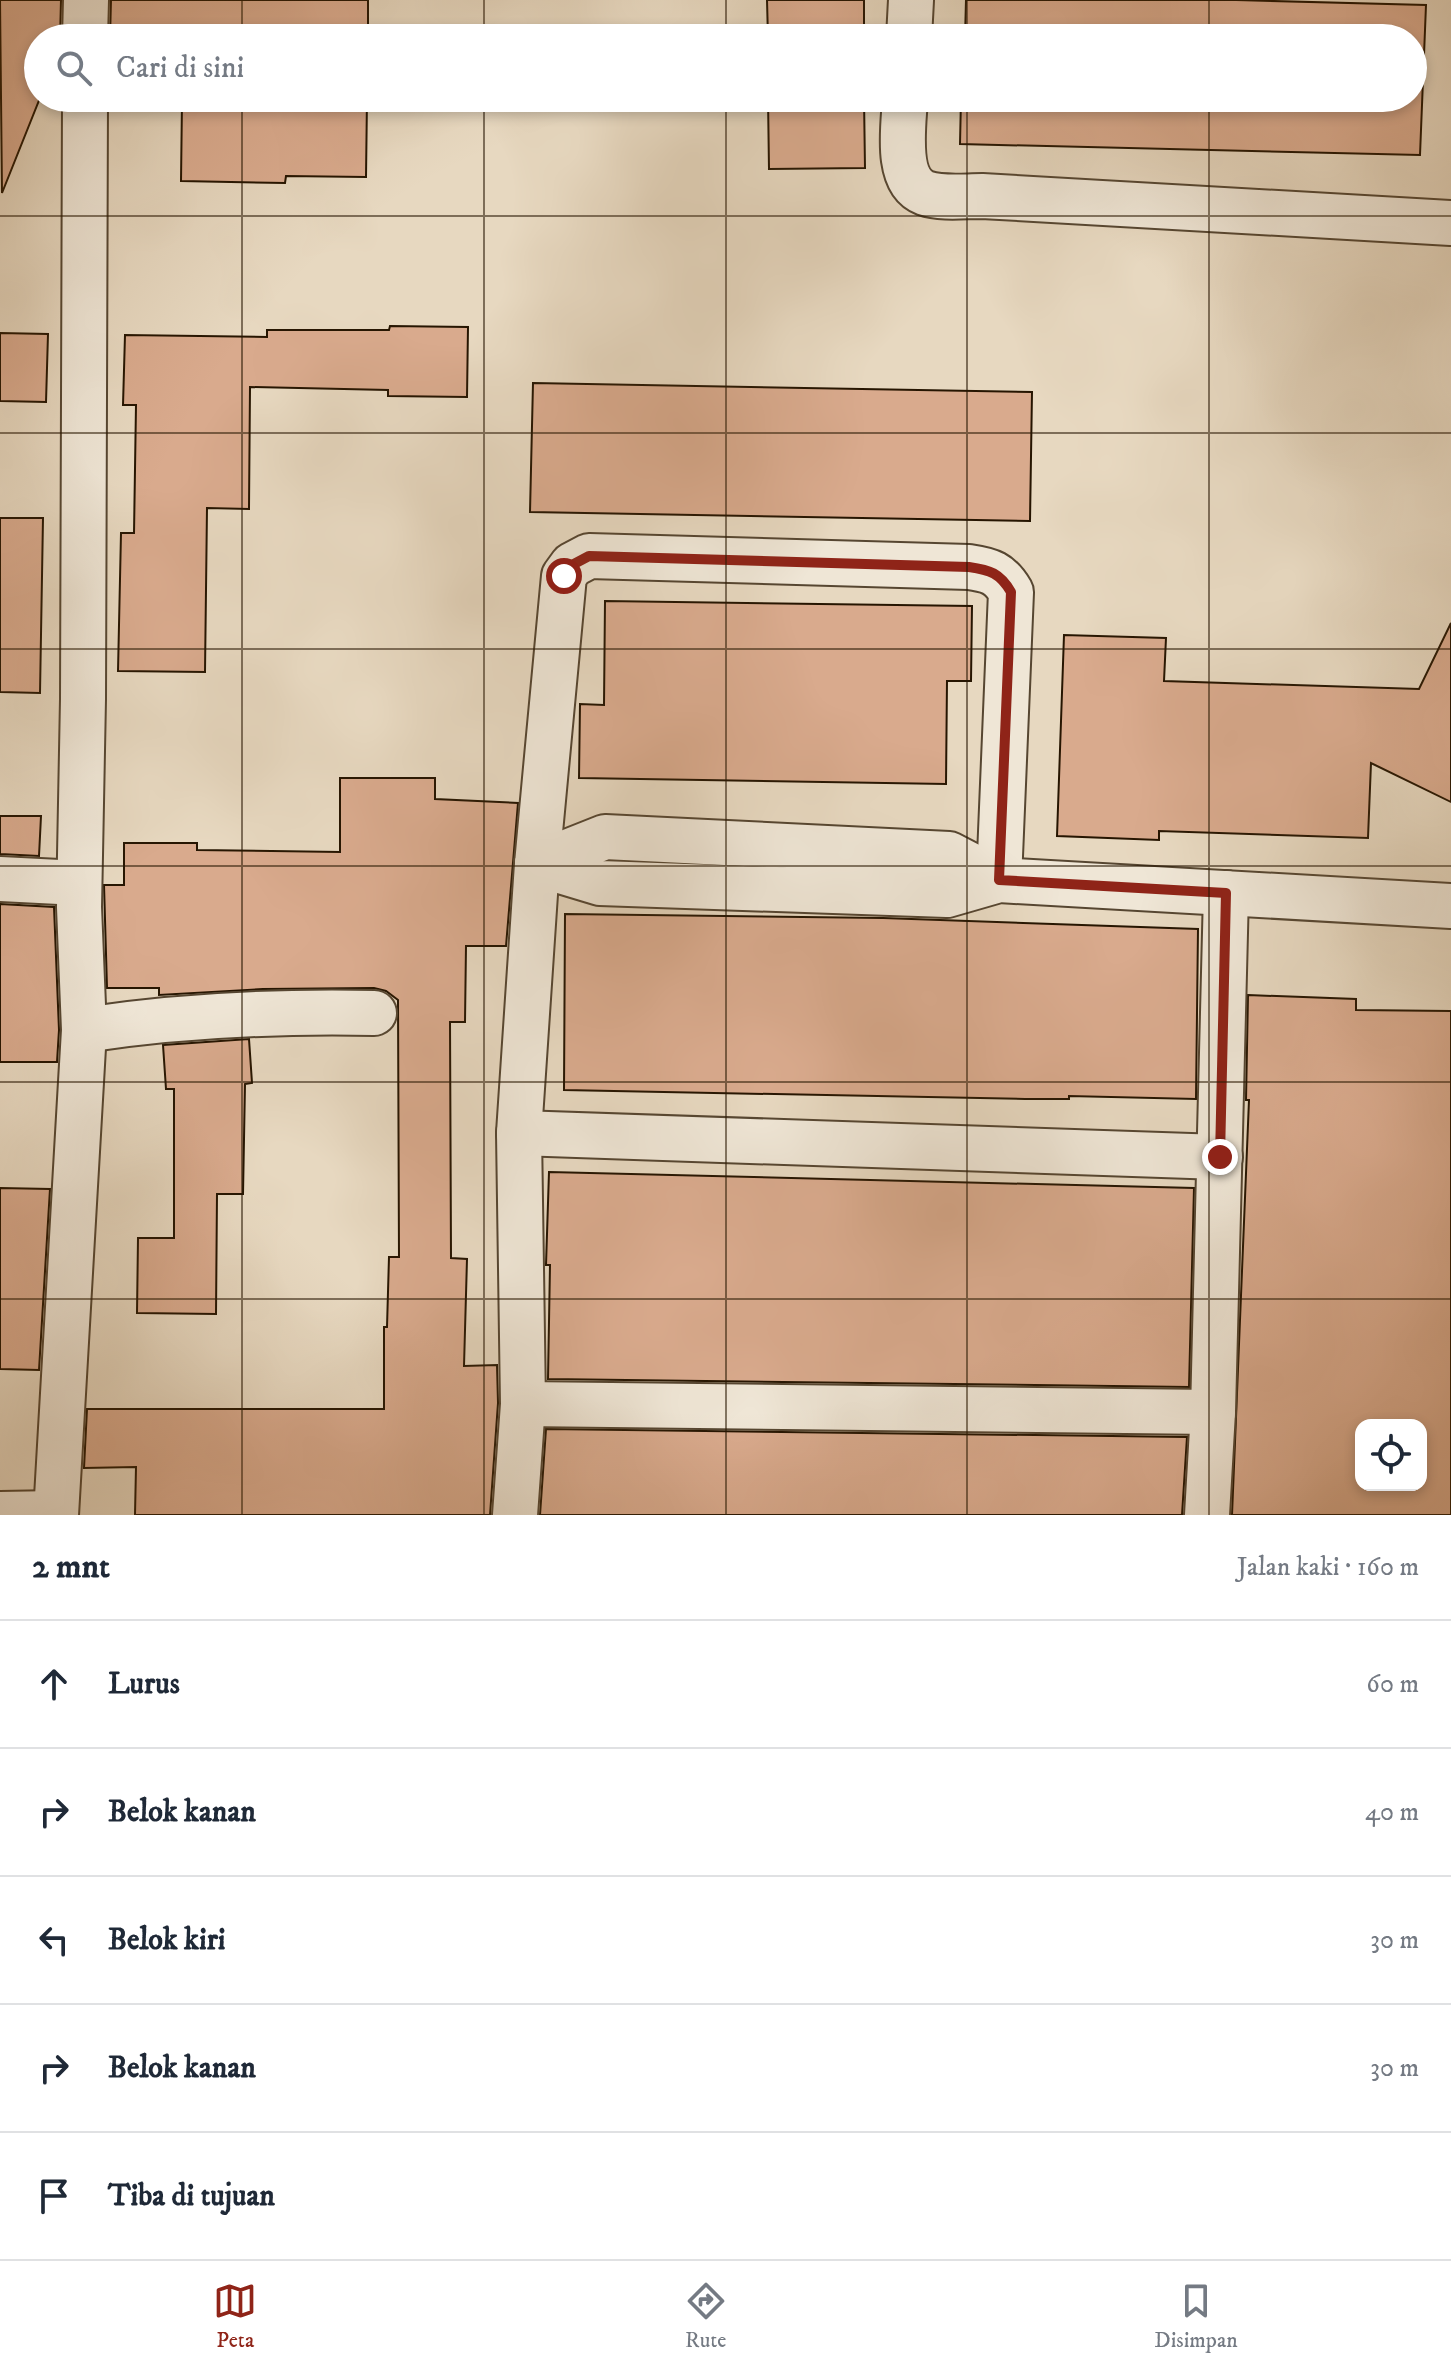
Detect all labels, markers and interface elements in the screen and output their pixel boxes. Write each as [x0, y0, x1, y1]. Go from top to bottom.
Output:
search box [24, 24, 1427, 112]
icon: search [52, 46, 96, 90]
text: Cari di sini [116, 50, 244, 87]
route start [546, 558, 582, 594]
route end [1202, 1139, 1238, 1175]
map controls [1355, 1419, 1427, 1491]
button: locate [1355, 1419, 1427, 1491]
text: 2 mnt [32, 1546, 110, 1588]
text: Jalan kaki · 160 m [1237, 1551, 1419, 1584]
icon: ahead [32, 1662, 76, 1706]
text: Lurus [108, 1666, 180, 1703]
text: 60 m [1366, 1668, 1419, 1701]
icon: right [32, 1790, 76, 1834]
text: Belok kanan [108, 1794, 256, 1831]
text: 40 m [1365, 1796, 1419, 1829]
icon: left [32, 1918, 76, 1962]
text: Belok kiri [108, 1922, 226, 1959]
text: 30 m [1370, 1924, 1419, 1957]
icon: right [32, 2046, 76, 2090]
text: Belok kanan [108, 2050, 256, 2087]
text: 30 m [1370, 2052, 1419, 2085]
icon: arrive [32, 2174, 76, 2218]
text: Tiba di tujuan [108, 2178, 275, 2215]
tab: Peta [213, 2279, 257, 2354]
tab: Rute [684, 2279, 728, 2354]
tab: Disimpan [1154, 2279, 1238, 2354]

